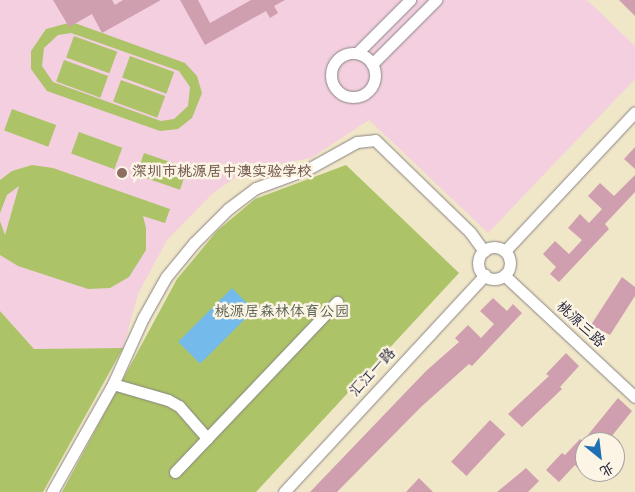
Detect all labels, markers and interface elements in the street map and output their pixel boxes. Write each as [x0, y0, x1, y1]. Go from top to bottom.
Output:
place label: 深圳市桃源居中澳实验学校 [132, 164, 312, 182]
marker: 深圳市桃源居中澳实验学校 [116, 167, 128, 179]
street label: 桃源三路 [552, 298, 608, 352]
park label: 桃源居森林体育公园 [215, 304, 349, 322]
street label: 汇江一路 [346, 345, 400, 401]
north arrow [575, 432, 625, 482]
text: 北 [596, 458, 617, 481]

